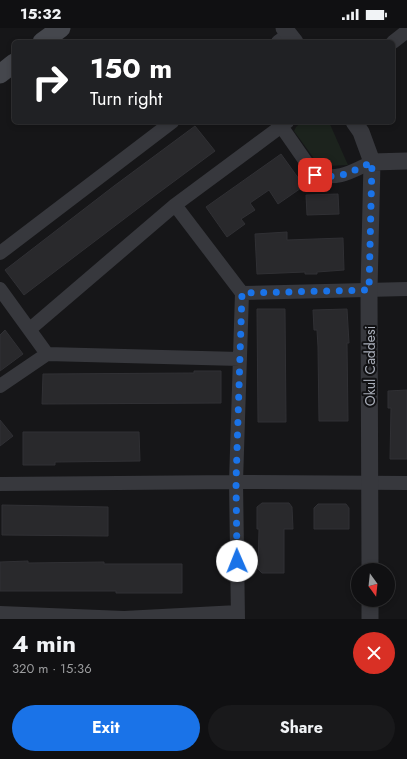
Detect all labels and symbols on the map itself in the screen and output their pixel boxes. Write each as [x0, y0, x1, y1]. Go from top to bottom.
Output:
pin [298, 158, 332, 192]
street label: Okul Caddesi [360, 326, 380, 406]
position arrow [216, 540, 258, 582]
north arrow [351, 563, 395, 607]

